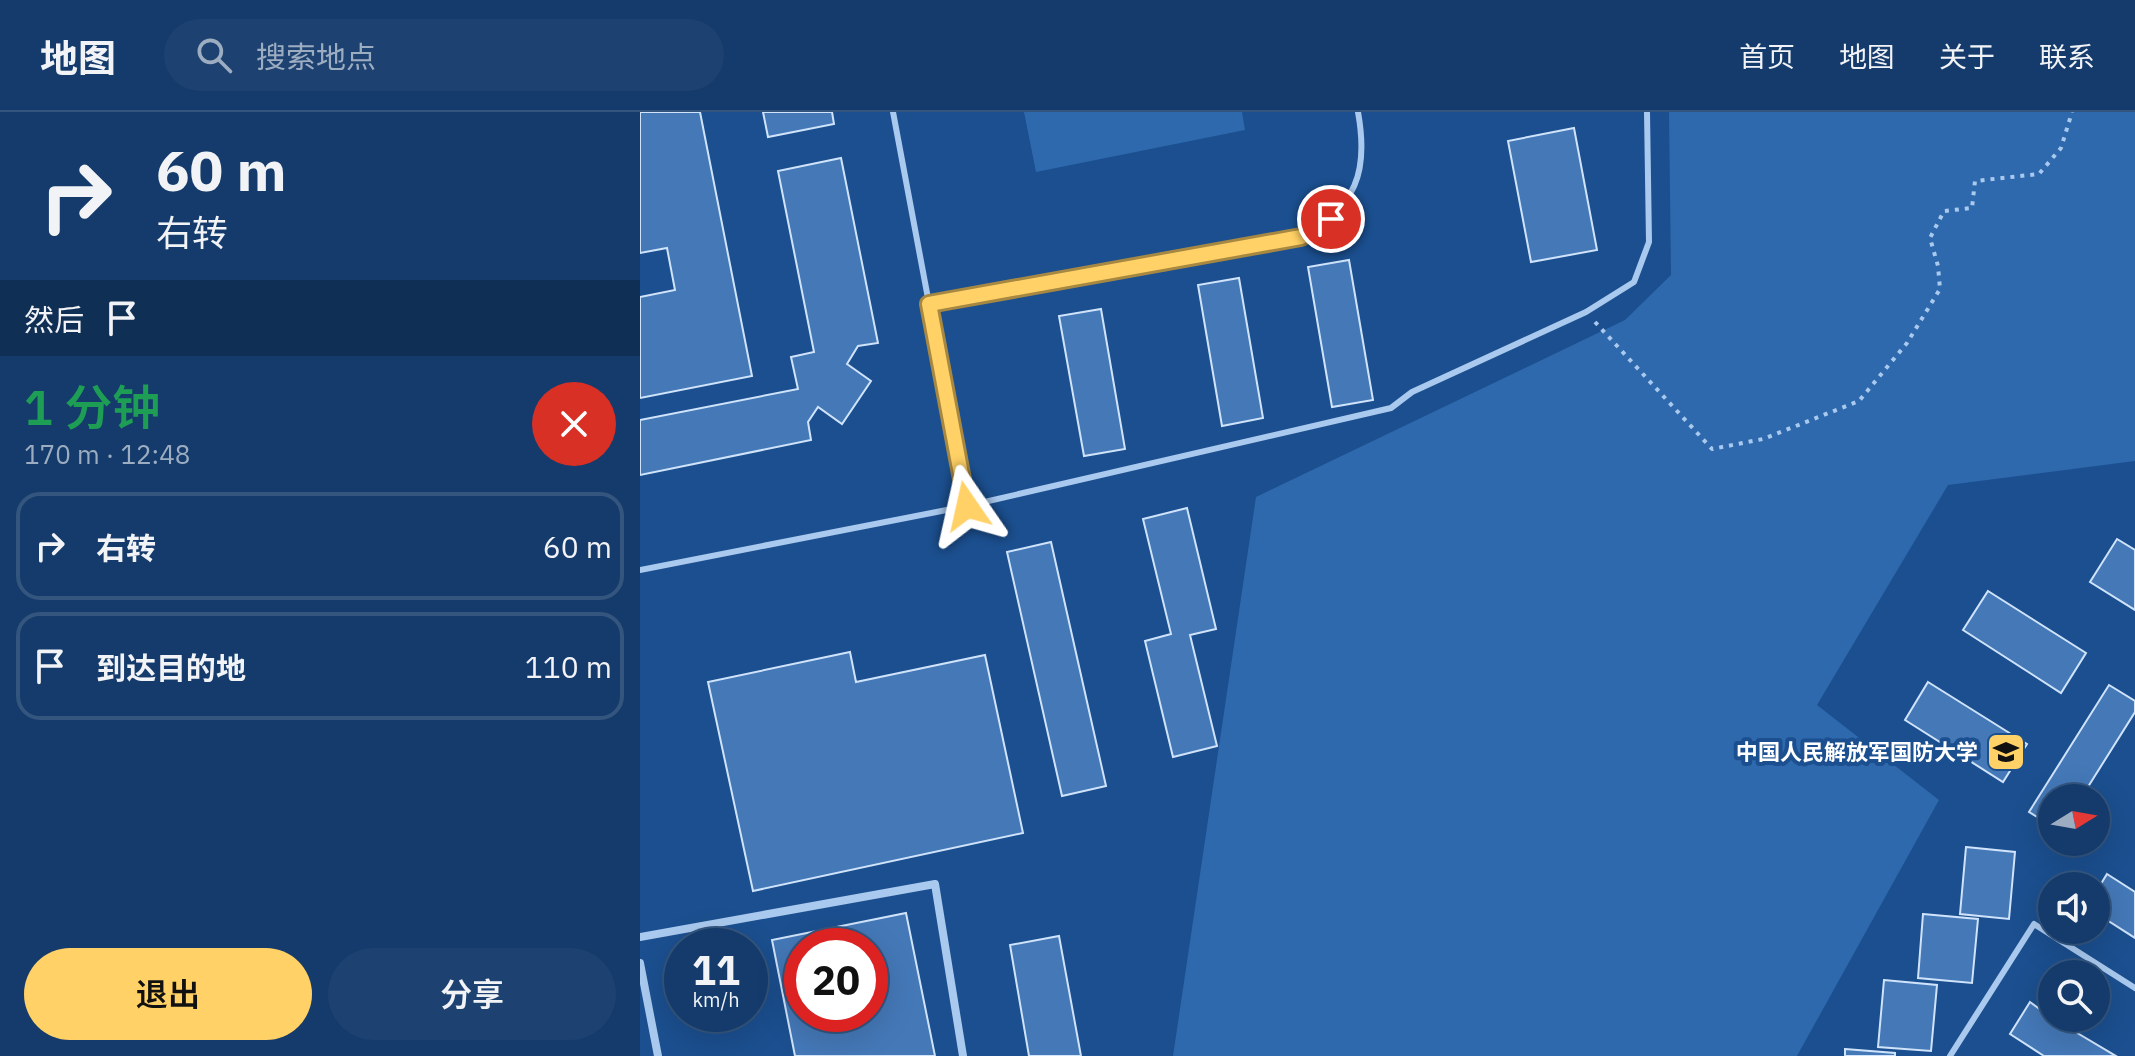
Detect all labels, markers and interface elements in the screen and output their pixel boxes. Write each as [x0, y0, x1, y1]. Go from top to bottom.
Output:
search box [164, 19, 724, 91]
text: 地图 [40, 33, 116, 82]
icon: search [192, 33, 236, 77]
text: 搜索地点 [256, 37, 376, 76]
text: 首页 [1739, 38, 1795, 75]
text: 地图 [1839, 38, 1895, 75]
text: 关于 [1939, 38, 1995, 75]
text: 联系 [2039, 38, 2095, 75]
text: 60 m [156, 134, 286, 206]
icon: right [24, 144, 128, 248]
pin [1297, 185, 1365, 253]
icon: arrive [1309, 197, 1353, 241]
text: 右转 [156, 209, 228, 256]
icon: arrive [100, 296, 144, 340]
text: 然后 [24, 300, 84, 339]
text: 1 分钟 [24, 376, 160, 438]
button: close [532, 382, 616, 466]
text: 170 m · 12:48 [24, 437, 190, 471]
position arrow [925, 464, 1009, 548]
icon: right [28, 524, 72, 568]
text: 60 m [543, 527, 612, 566]
text: 右转 [96, 528, 156, 567]
icon: arrive [28, 644, 72, 688]
text: 110 m [525, 647, 612, 686]
text: 到达目的地 [96, 648, 246, 687]
school or university icon: 中国人民解放军国防大学 [1985, 731, 2027, 773]
place label: 中国人民解放军国防大学 [1736, 737, 1978, 766]
north arrow [2038, 784, 2110, 856]
map controls [2038, 784, 2110, 1032]
button: sound [2038, 872, 2110, 944]
speed limit sign: 20 [784, 928, 888, 1032]
text: 11 [692, 944, 740, 996]
button: 退出 [24, 948, 312, 1040]
button: 分享 [328, 948, 616, 1040]
button: search [2038, 960, 2110, 1032]
text: km/h [692, 986, 740, 1013]

